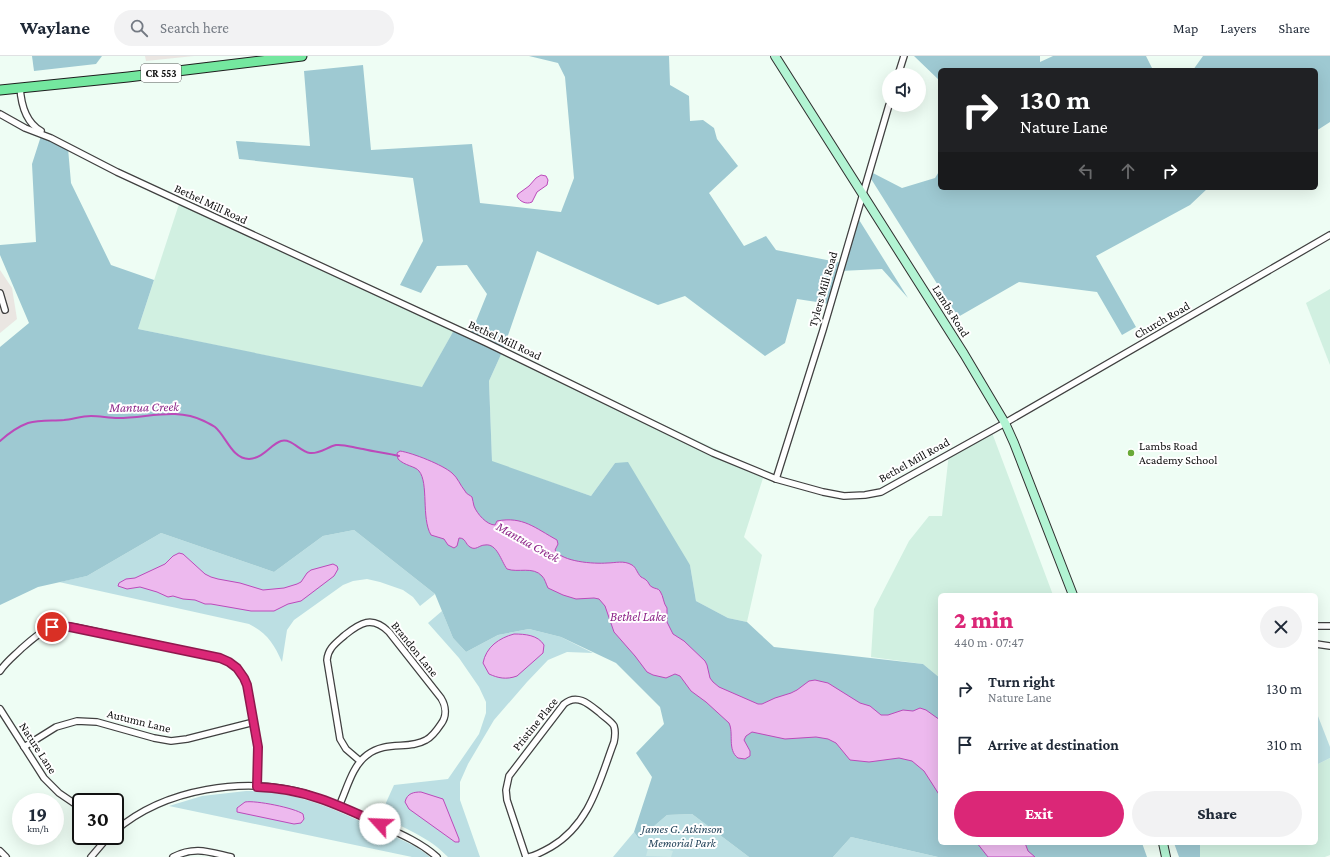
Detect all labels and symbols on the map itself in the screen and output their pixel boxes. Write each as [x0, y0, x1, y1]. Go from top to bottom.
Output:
road number: CR 553 [141, 64, 181, 82]
street label: Bethel Mill Road [172, 181, 250, 227]
street label: Tylers Mill Road [806, 249, 841, 328]
street label: Lambs Road [930, 282, 973, 340]
street label: Church Road [1132, 298, 1193, 342]
street label: Bethel Mill Road [466, 317, 544, 363]
water label: Mantua Creek [108, 399, 180, 415]
street label: Bethel Mill Road [876, 434, 952, 485]
place label: Lambs Road Academy School [1139, 439, 1217, 467]
marker: Lambs Road Academy School [1126, 448, 1136, 458]
water label: Mantua Creek [493, 518, 563, 566]
water label: Bethel Lake [610, 609, 666, 624]
pin [35, 610, 69, 644]
street label: Brandon Lane [389, 619, 441, 679]
street label: Pristine Place [509, 695, 561, 753]
street label: Autumn Lane [106, 706, 172, 736]
street label: Nature Lane [16, 720, 60, 776]
speed limit sign: 30 [72, 793, 124, 845]
position arrow [359, 803, 401, 845]
park label: James G. Atkinson Memorial Park [640, 822, 722, 850]

